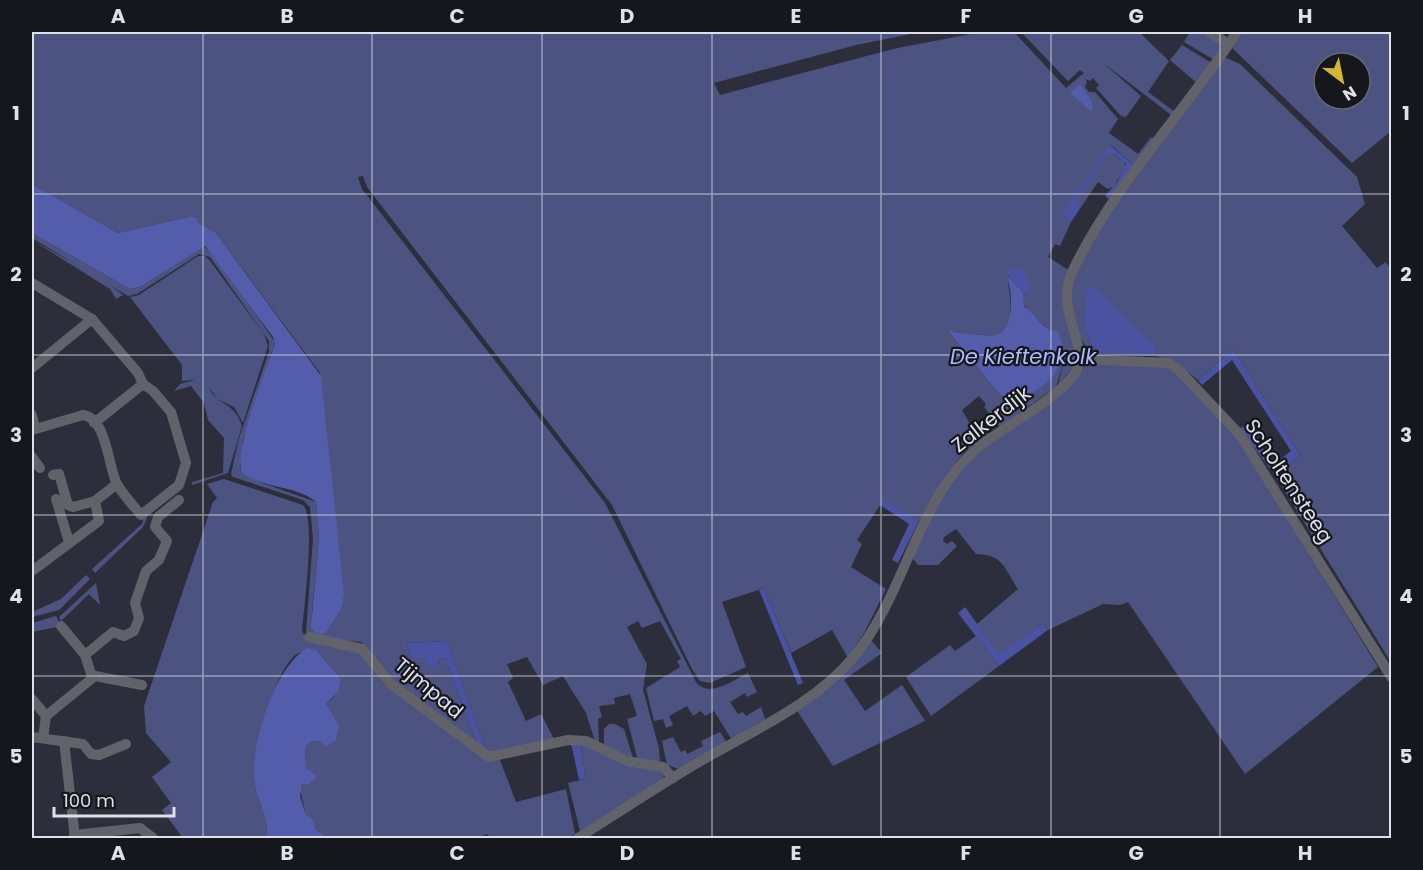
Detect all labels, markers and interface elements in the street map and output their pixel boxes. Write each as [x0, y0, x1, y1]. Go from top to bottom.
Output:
text: A [111, 2, 126, 30]
text: B [280, 2, 294, 30]
text: C [449, 2, 465, 30]
text: D [620, 2, 634, 30]
text: E [791, 2, 801, 30]
text: F [961, 2, 972, 30]
text: G [1128, 2, 1144, 30]
text: H [1298, 2, 1312, 30]
north arrow [1312, 51, 1372, 111]
text: N [1338, 80, 1361, 106]
text: 1 [12, 99, 20, 127]
text: 1 [1402, 99, 1410, 127]
text: 2 [10, 260, 22, 288]
text: 2 [1400, 260, 1412, 288]
water label: De Kieftenkolk [950, 342, 1097, 371]
street label: Zalkerdijk [946, 379, 1037, 459]
street label: Scholtensteeg [1238, 413, 1340, 549]
text: 3 [10, 421, 22, 449]
text: 3 [1400, 421, 1412, 449]
text: 4 [9, 582, 23, 610]
text: 4 [1399, 582, 1413, 610]
street label: Tijmpad [389, 651, 469, 725]
text: 5 [10, 742, 23, 770]
text: 5 [1400, 742, 1413, 770]
scale bar [54, 780, 174, 818]
text: 100 m [63, 788, 115, 813]
text: A [111, 839, 126, 867]
text: B [280, 839, 294, 867]
text: C [449, 839, 465, 867]
text: D [620, 839, 634, 867]
text: E [791, 839, 801, 867]
text: F [961, 839, 972, 867]
text: G [1128, 839, 1144, 867]
text: H [1298, 839, 1312, 867]

